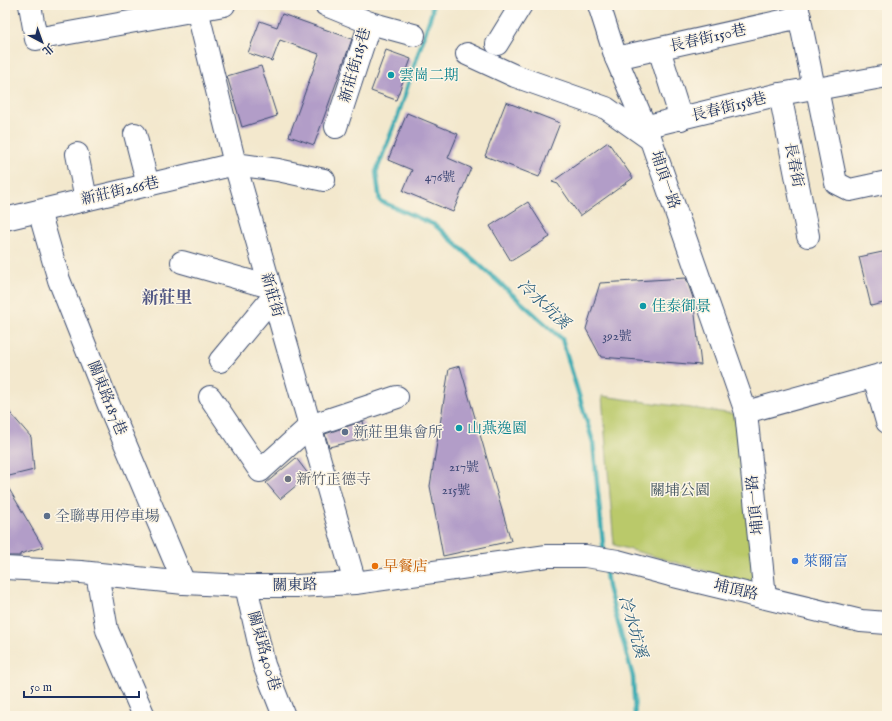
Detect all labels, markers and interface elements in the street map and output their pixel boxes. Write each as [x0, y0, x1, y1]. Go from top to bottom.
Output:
street label: 長春街150巷 [668, 20, 748, 56]
north arrow [22, 22, 62, 62]
street label: 新莊街185巷 [335, 25, 375, 105]
text: 北 [39, 40, 57, 58]
place label: 雲崗二期 [399, 66, 459, 85]
marker: 雲崗二期 [386, 70, 396, 80]
street label: 長春街158巷 [689, 88, 769, 126]
street label: 長春街 [780, 141, 808, 189]
street label: 埔頂一路 [646, 149, 684, 211]
house number: 476號 [425, 169, 455, 186]
street label: 新莊街266巷 [79, 173, 161, 209]
street label: 新莊街 [257, 271, 287, 319]
water label: 冷水坑溪 [513, 276, 575, 335]
district label: 新莊里 [142, 288, 193, 309]
place label: 佳泰御景 [651, 297, 711, 316]
marker: 佳泰御景 [638, 301, 648, 311]
house number: 392號 [602, 328, 632, 345]
street label: 關東路187巷 [83, 358, 131, 438]
place label: 山燕逸園 [467, 419, 527, 438]
place label: 新莊里集會所 [353, 423, 443, 442]
marker: 山燕逸園 [454, 423, 464, 433]
marker: 新莊里集會所 [340, 427, 350, 437]
house number: 217號 [449, 459, 479, 476]
place label: 新竹正德寺 [296, 470, 371, 489]
marker: 新竹正德寺 [283, 474, 293, 484]
street label: 埔頂一路 [742, 474, 768, 536]
park label: 關埔公園 [650, 481, 710, 500]
house number: 215號 [442, 482, 470, 499]
place label: 全聯專用停車場 [55, 507, 160, 526]
marker: 全聯專用停車場 [42, 511, 52, 521]
place label: 萊爾富 [803, 552, 848, 571]
marker: 萊爾富 [790, 556, 800, 566]
place label: 早餐店 [383, 557, 428, 576]
marker: 早餐店 [370, 561, 380, 571]
street label: 關東路 [272, 575, 318, 595]
street label: 埔頂路 [712, 576, 760, 604]
water label: 冷水坑溪 [614, 593, 651, 662]
street label: 關東路400巷 [244, 609, 284, 693]
scale bar [24, 673, 139, 699]
text: 50 m [30, 680, 52, 695]

